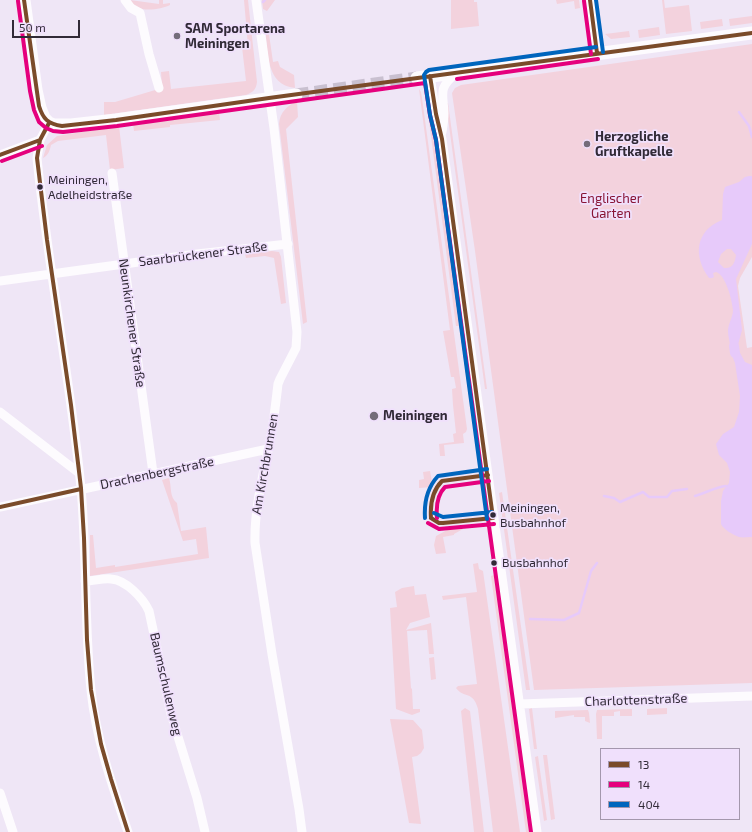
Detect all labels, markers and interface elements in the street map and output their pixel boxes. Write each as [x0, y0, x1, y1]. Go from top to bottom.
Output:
scale bar [14, 12, 82, 38]
text: 50 m [19, 20, 46, 34]
place label: SAM Sportarena Meiningen [185, 21, 285, 52]
marker: SAM Sportarena Meiningen [172, 31, 182, 41]
place label: Herzogliche Gruftkapelle [595, 129, 673, 160]
marker: Herzogliche Gruftkapelle [582, 139, 592, 149]
place label: Meiningen, Adelheidstraße [48, 173, 132, 201]
marker: Meiningen, Adelheidstraße [35, 182, 45, 192]
park label: Englischer Garten [580, 191, 642, 222]
street label: Saarbrückener Straße [138, 238, 268, 270]
street label: Neunkirchener Straße [115, 258, 149, 388]
place label: Meiningen [383, 408, 448, 424]
marker: Meiningen [368, 410, 380, 422]
street label: Am Kirchbrunnen [248, 412, 282, 516]
street label: Drachenbergstraße [99, 453, 215, 493]
place label: Meiningen, Busbahnhof [500, 501, 566, 529]
marker: Meiningen, Busbahnhof [488, 510, 498, 520]
place label: Busbahnhof [502, 556, 568, 570]
marker: Busbahnhof [489, 558, 499, 568]
street label: Baumschulenweg [147, 631, 185, 737]
street label: Charlottenstraße [584, 690, 688, 710]
legend [600, 748, 740, 820]
text: 13 [638, 757, 649, 771]
text: 14 [638, 777, 650, 791]
text: 404 [638, 797, 660, 811]

